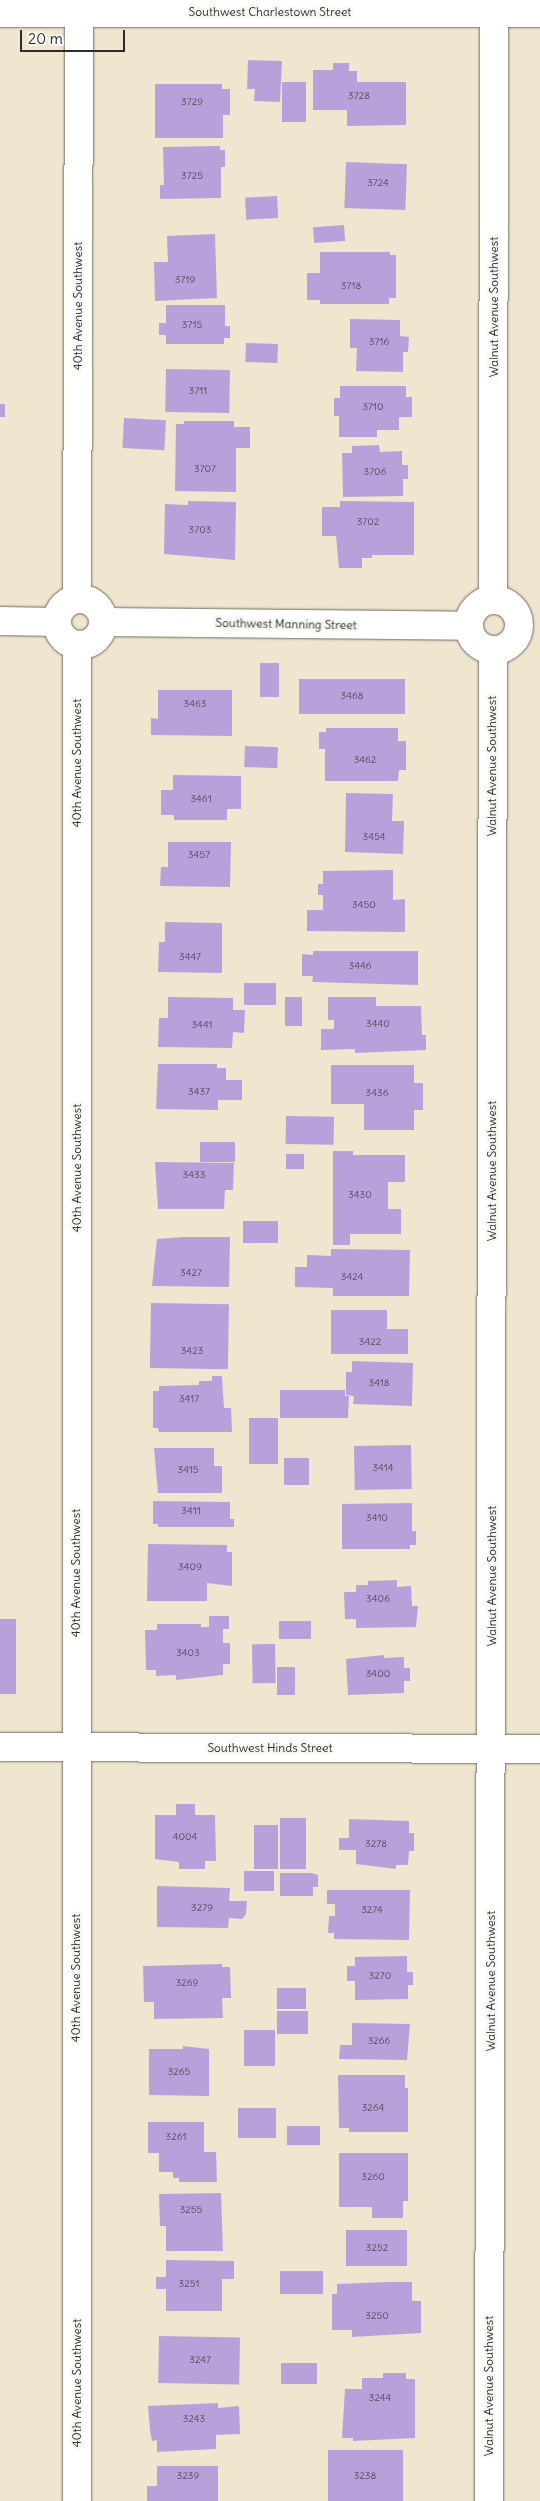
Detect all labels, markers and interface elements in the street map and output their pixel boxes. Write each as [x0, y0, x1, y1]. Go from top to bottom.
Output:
street label: Southwest Charlestown Street [189, 5, 351, 19]
scale bar [22, 20, 128, 52]
text: 20 m [28, 29, 63, 48]
house number: 3728 [348, 90, 370, 102]
house number: 3729 [181, 96, 203, 108]
house number: 3725 [181, 170, 203, 182]
house number: 3724 [367, 177, 389, 189]
street label: Walnut Avenue Southwest [487, 237, 501, 377]
street label: 40th Avenue Southwest [71, 242, 85, 370]
house number: 3719 [175, 274, 195, 286]
house number: 3718 [341, 280, 361, 292]
house number: 3715 [182, 319, 202, 331]
house number: 3716 [369, 336, 389, 348]
house number: 3711 [189, 385, 207, 397]
house number: 3710 [362, 401, 384, 413]
house number: 3707 [194, 463, 216, 475]
house number: 3706 [364, 466, 386, 478]
house number: 3702 [357, 516, 379, 528]
house number: 3703 [189, 524, 211, 536]
street label: Southwest Manning Street [215, 616, 357, 632]
house number: 3468 [341, 690, 363, 702]
street label: Walnut Avenue Southwest [485, 696, 499, 836]
house number: 3463 [184, 698, 206, 710]
street label: 40th Avenue Southwest [70, 699, 84, 827]
house number: 3462 [354, 754, 376, 766]
house number: 3461 [190, 793, 212, 805]
house number: 3454 [363, 831, 385, 843]
house number: 3457 [188, 849, 210, 861]
house number: 3450 [352, 899, 376, 911]
house number: 3447 [179, 951, 201, 963]
house number: 3446 [348, 960, 372, 972]
house number: 3440 [366, 1018, 390, 1030]
house number: 3441 [191, 1019, 213, 1031]
house number: 3437 [188, 1086, 210, 1098]
house number: 3436 [366, 1087, 388, 1099]
street label: Walnut Avenue Southwest [485, 1101, 499, 1241]
street label: 40th Avenue Southwest [70, 1104, 84, 1232]
house number: 3433 [183, 1169, 205, 1181]
house number: 3430 [348, 1189, 372, 1201]
house number: 3427 [180, 1267, 202, 1279]
house number: 3424 [341, 1271, 363, 1283]
house number: 3422 [359, 1336, 381, 1348]
house number: 3423 [181, 1345, 203, 1357]
house number: 3418 [368, 1377, 390, 1389]
house number: 3417 [179, 1393, 199, 1405]
house number: 3414 [372, 1462, 394, 1474]
house number: 3415 [177, 1464, 199, 1476]
house number: 3411 [181, 1505, 201, 1517]
street label: Walnut Avenue Southwest [485, 1506, 499, 1646]
street label: 40th Avenue Southwest [69, 1509, 83, 1637]
house number: 3410 [366, 1512, 388, 1524]
house number: 3409 [178, 1561, 202, 1573]
house number: 3406 [366, 1593, 390, 1605]
house number: 3403 [176, 1647, 200, 1659]
house number: 3400 [366, 1668, 390, 1680]
street label: Southwest Hinds Street [207, 1741, 333, 1755]
house number: 4004 [173, 1831, 197, 1843]
house number: 3278 [365, 1838, 387, 1850]
house number: 3279 [191, 1902, 213, 1914]
house number: 3274 [361, 1904, 383, 1916]
street label: Walnut Avenue Southwest [484, 1911, 498, 2051]
street label: 40th Avenue Southwest [69, 1914, 83, 2042]
house number: 3270 [369, 1970, 391, 1982]
house number: 3269 [176, 1977, 198, 1989]
house number: 3266 [368, 2035, 390, 2047]
house number: 3265 [168, 2066, 190, 2078]
house number: 3264 [362, 2102, 384, 2114]
house number: 3261 [166, 2131, 186, 2143]
house number: 3260 [361, 2171, 385, 2183]
house number: 3255 [180, 2204, 202, 2216]
house number: 3252 [366, 2242, 388, 2254]
house number: 3251 [179, 2278, 199, 2290]
house number: 3250 [365, 2310, 389, 2322]
street label: Walnut Avenue Southwest [482, 2316, 496, 2456]
street label: 40th Avenue Southwest [70, 2319, 84, 2447]
house number: 3247 [189, 2354, 211, 2366]
house number: 3244 [369, 2392, 391, 2404]
house number: 3243 [183, 2413, 205, 2425]
house number: 3239 [177, 2470, 199, 2482]
house number: 3238 [354, 2470, 376, 2482]

